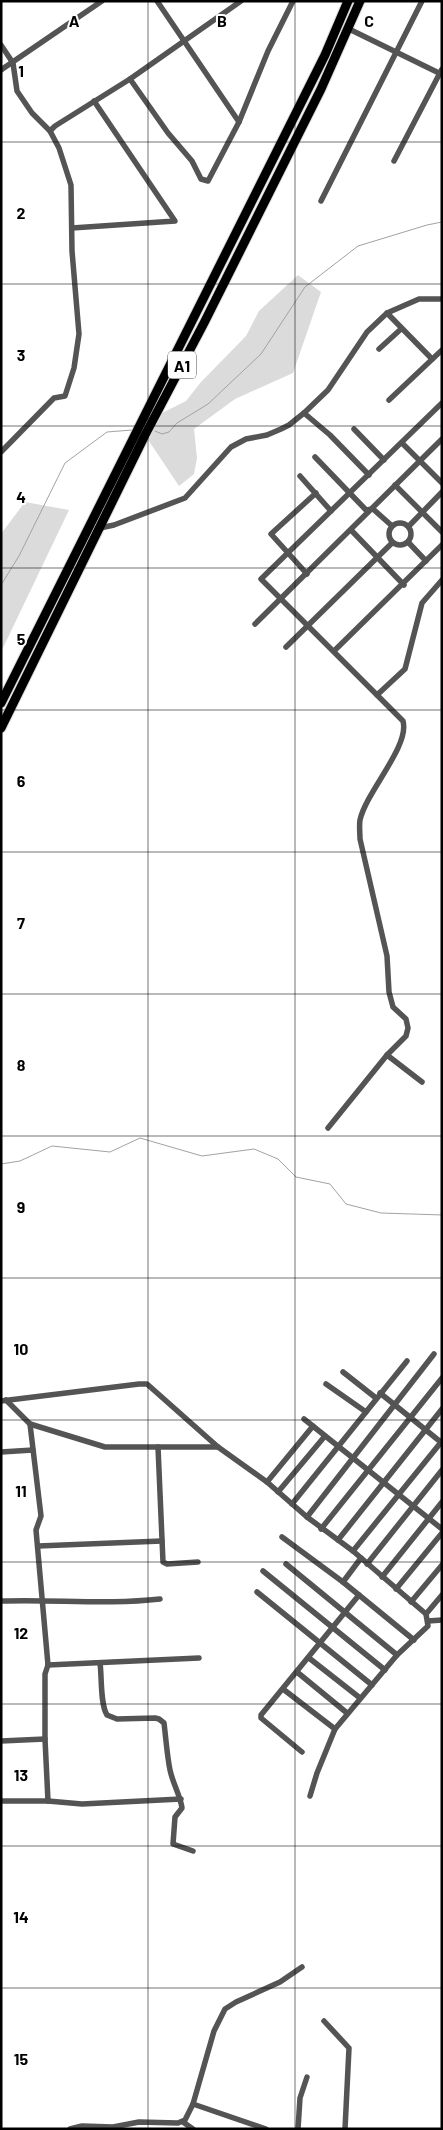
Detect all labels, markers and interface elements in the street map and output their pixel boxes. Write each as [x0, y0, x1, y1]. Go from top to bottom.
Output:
text: A [69, 11, 80, 30]
text: B [217, 11, 227, 30]
text: C [364, 11, 374, 30]
text: 1 [18, 61, 24, 80]
text: 2 [17, 203, 26, 222]
text: 3 [17, 345, 25, 364]
road number: A1 [168, 352, 196, 378]
text: 4 [16, 487, 26, 506]
text: 5 [17, 629, 26, 648]
text: 6 [17, 771, 26, 790]
text: 7 [17, 913, 25, 932]
text: 8 [17, 1055, 26, 1074]
text: 9 [17, 1197, 25, 1216]
text: 10 [14, 1339, 28, 1358]
text: 11 [15, 1481, 27, 1500]
text: 12 [14, 1623, 28, 1642]
text: 13 [14, 1765, 28, 1784]
text: 14 [13, 1907, 29, 1926]
text: 15 [14, 2049, 29, 2068]

